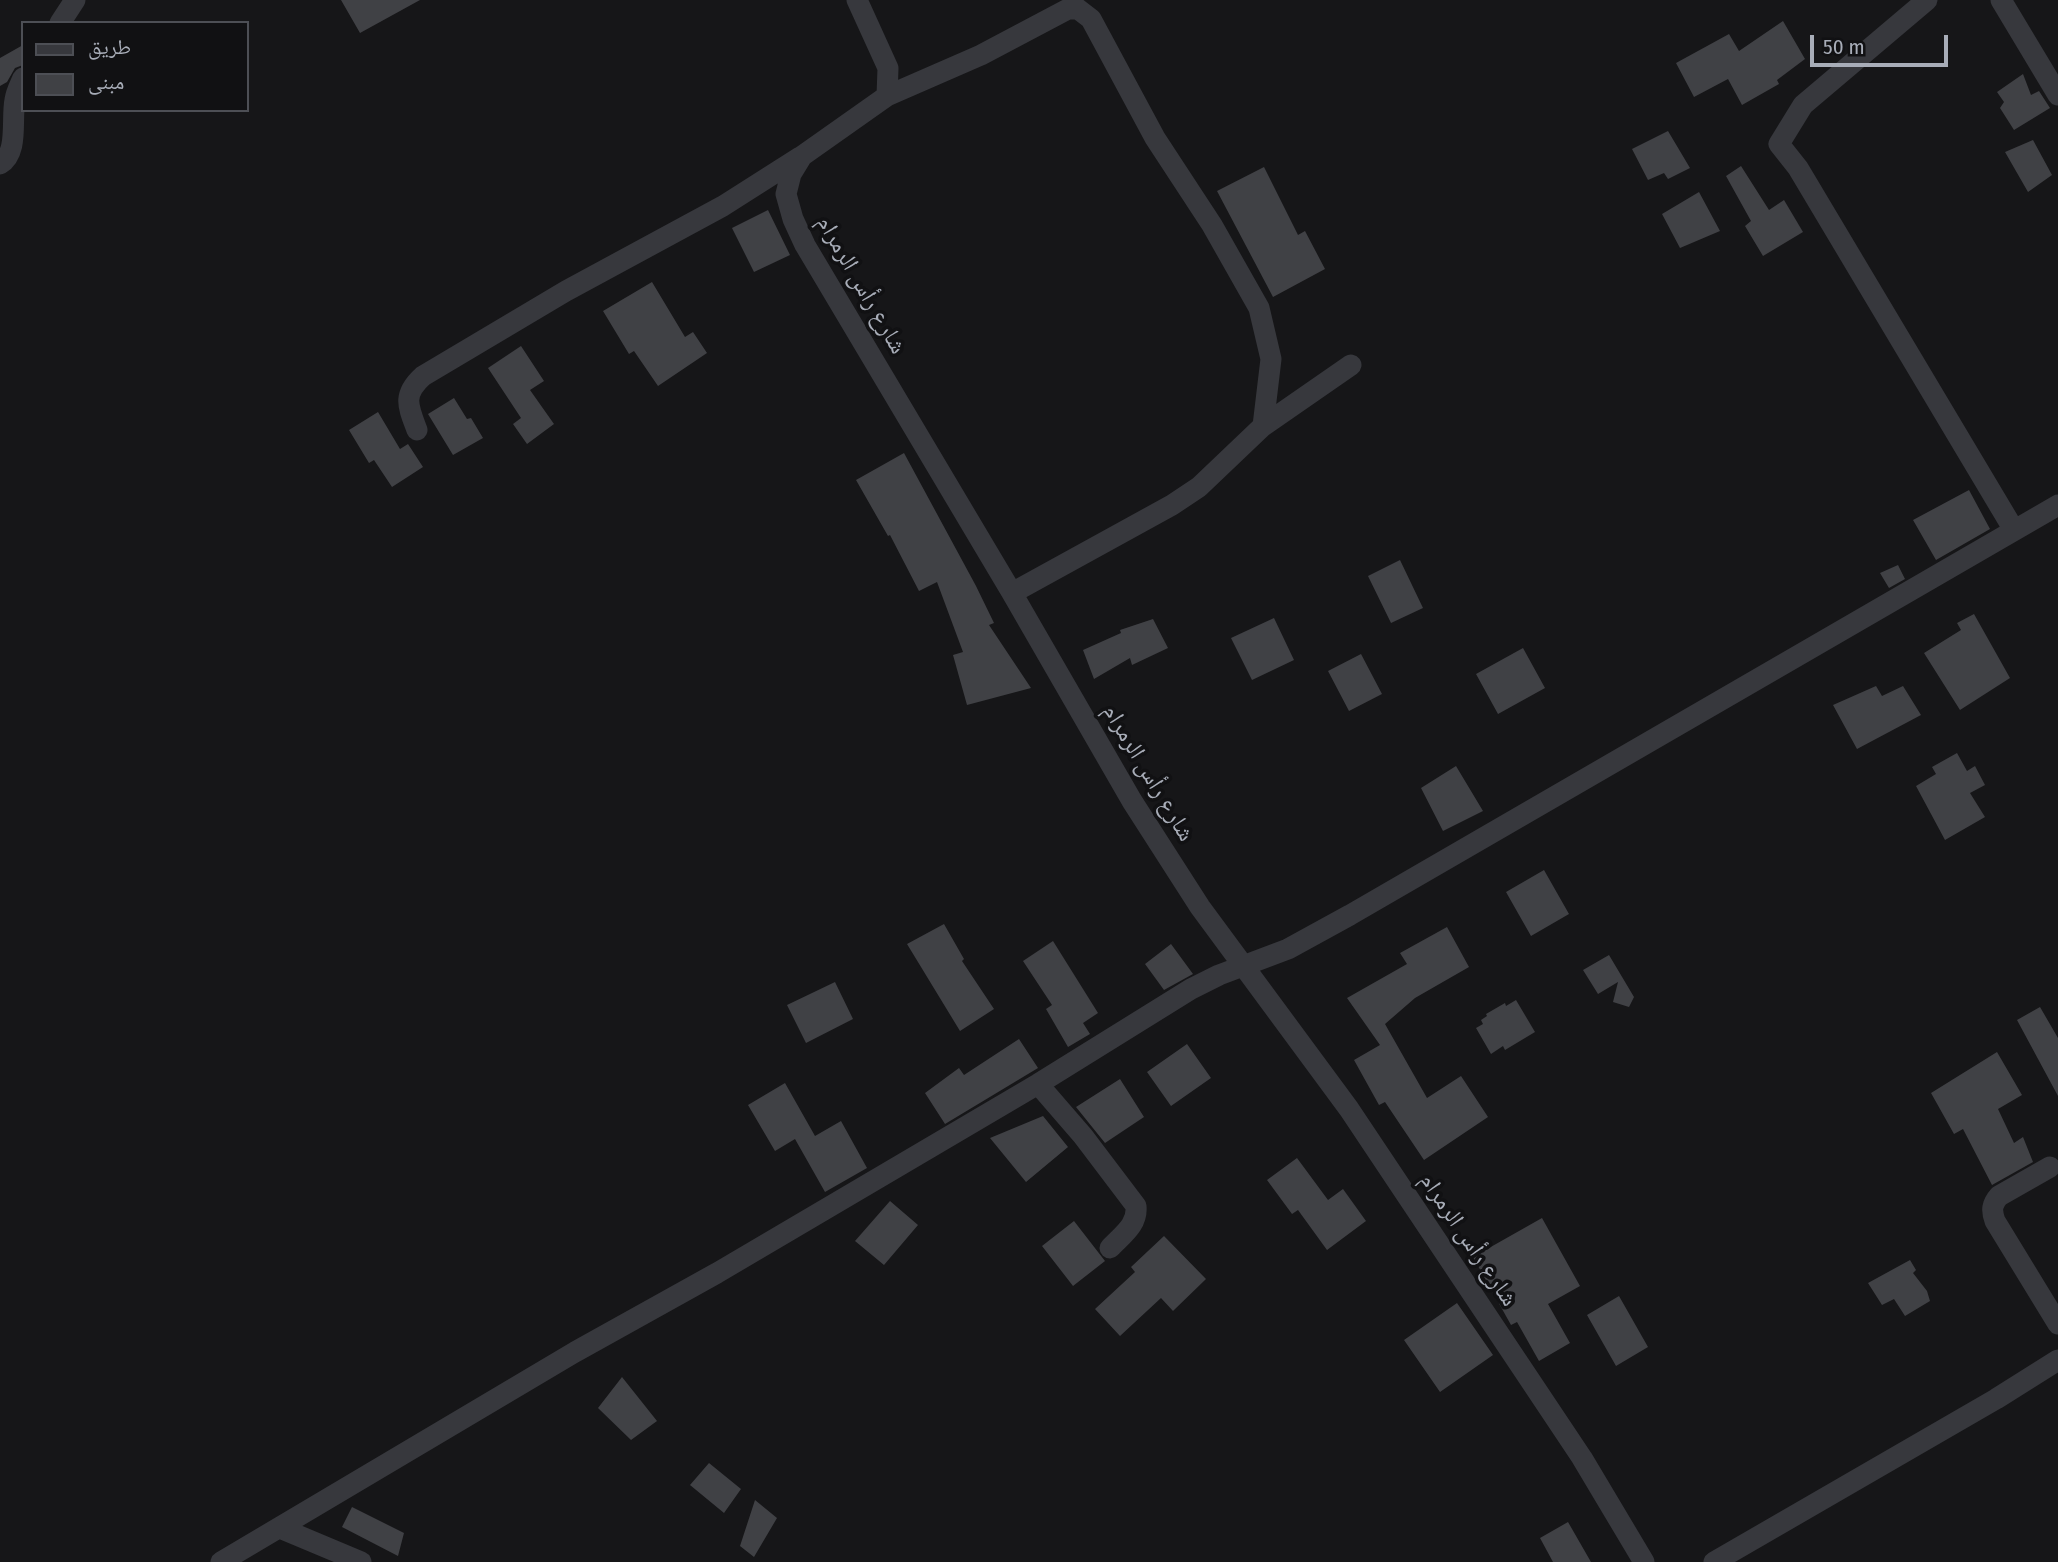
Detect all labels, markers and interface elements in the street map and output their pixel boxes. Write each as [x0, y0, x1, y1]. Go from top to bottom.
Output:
legend [21, 21, 248, 112]
scale bar [1813, 21, 1951, 65]
text: طريق [88, 34, 131, 60]
text: 50 m [1823, 34, 1865, 60]
text: مبنى [88, 69, 124, 95]
street label: شارع رأس الرمرام [810, 211, 912, 359]
street label: شارع رأس الرمرام [1096, 699, 1200, 847]
street label: شارع رأس الرمرام [1413, 1168, 1523, 1312]

